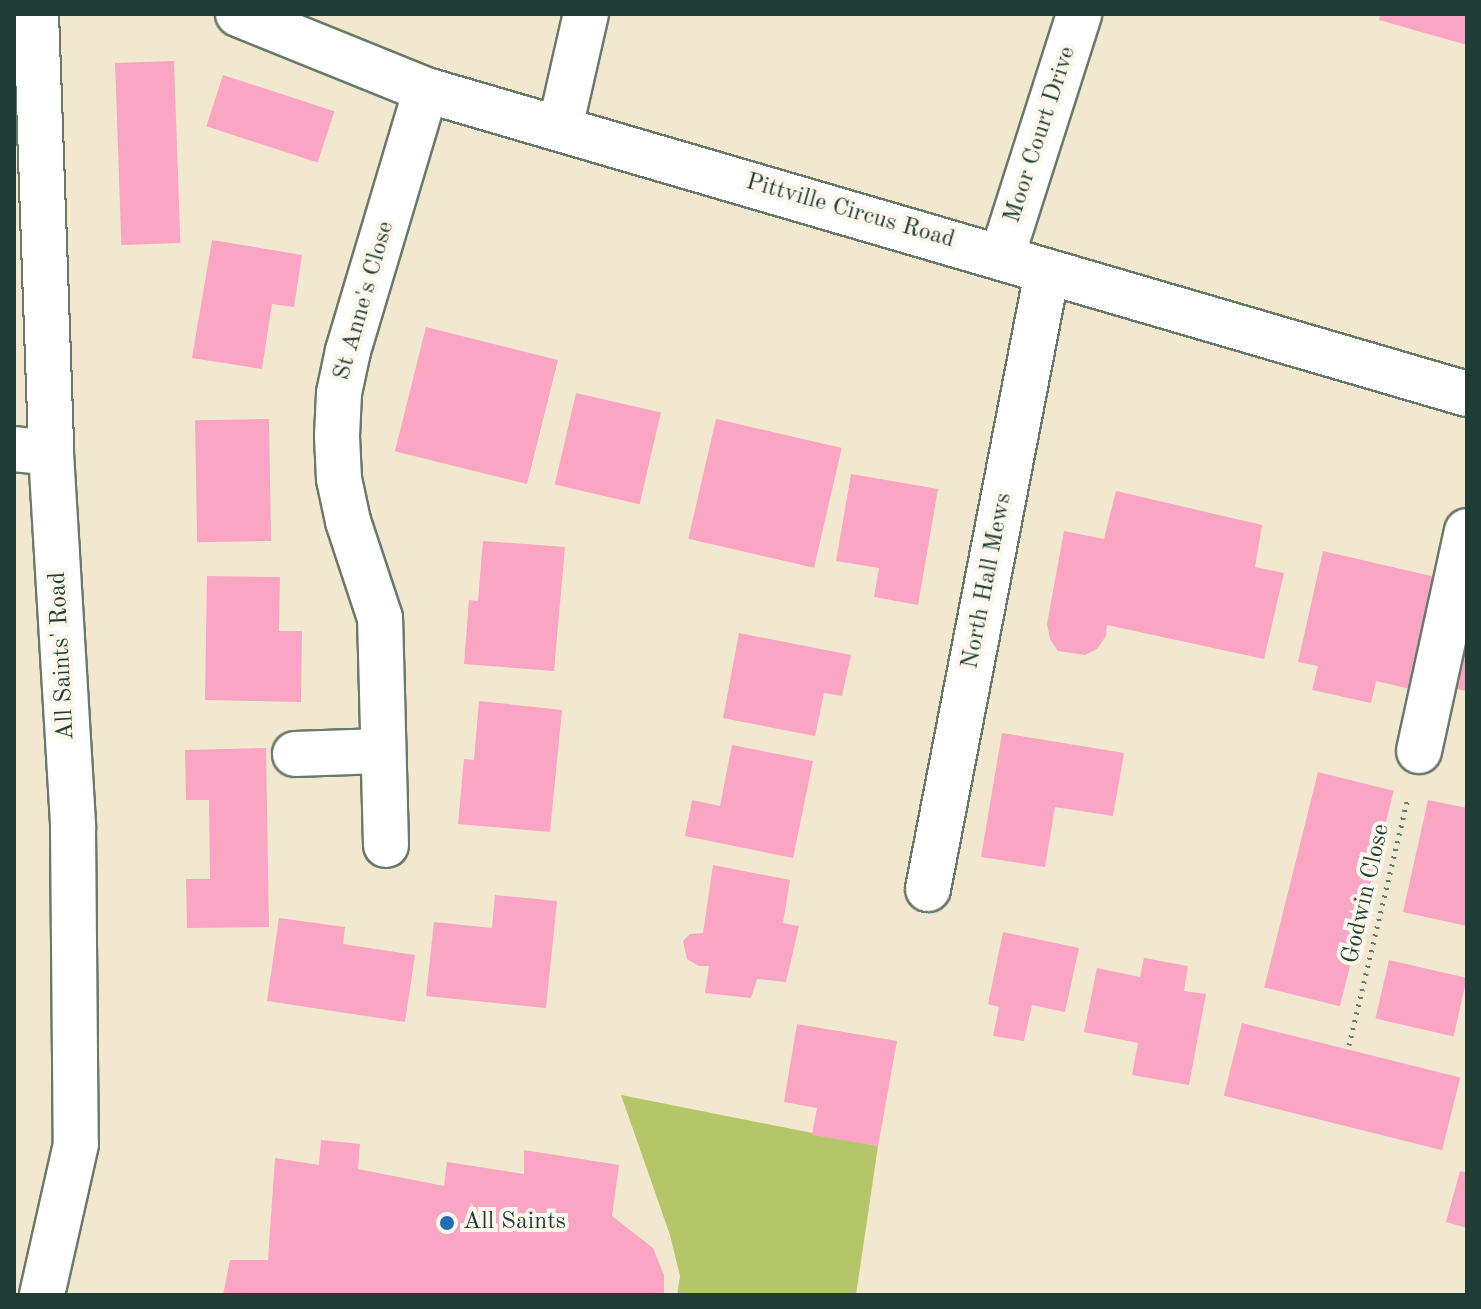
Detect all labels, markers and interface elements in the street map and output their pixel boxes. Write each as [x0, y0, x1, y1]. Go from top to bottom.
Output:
street label: Moor Court Drive [999, 43, 1083, 227]
street label: Pittville Circus Road [742, 168, 958, 256]
street label: St Anne's Close [329, 218, 401, 384]
street label: North Hall Mews [957, 490, 1019, 672]
street label: All Saints' Road [44, 571, 82, 741]
street label: Godwin Close [1337, 821, 1397, 967]
place label: All Saints [463, 1209, 566, 1237]
marker: All Saints [438, 1214, 456, 1232]

